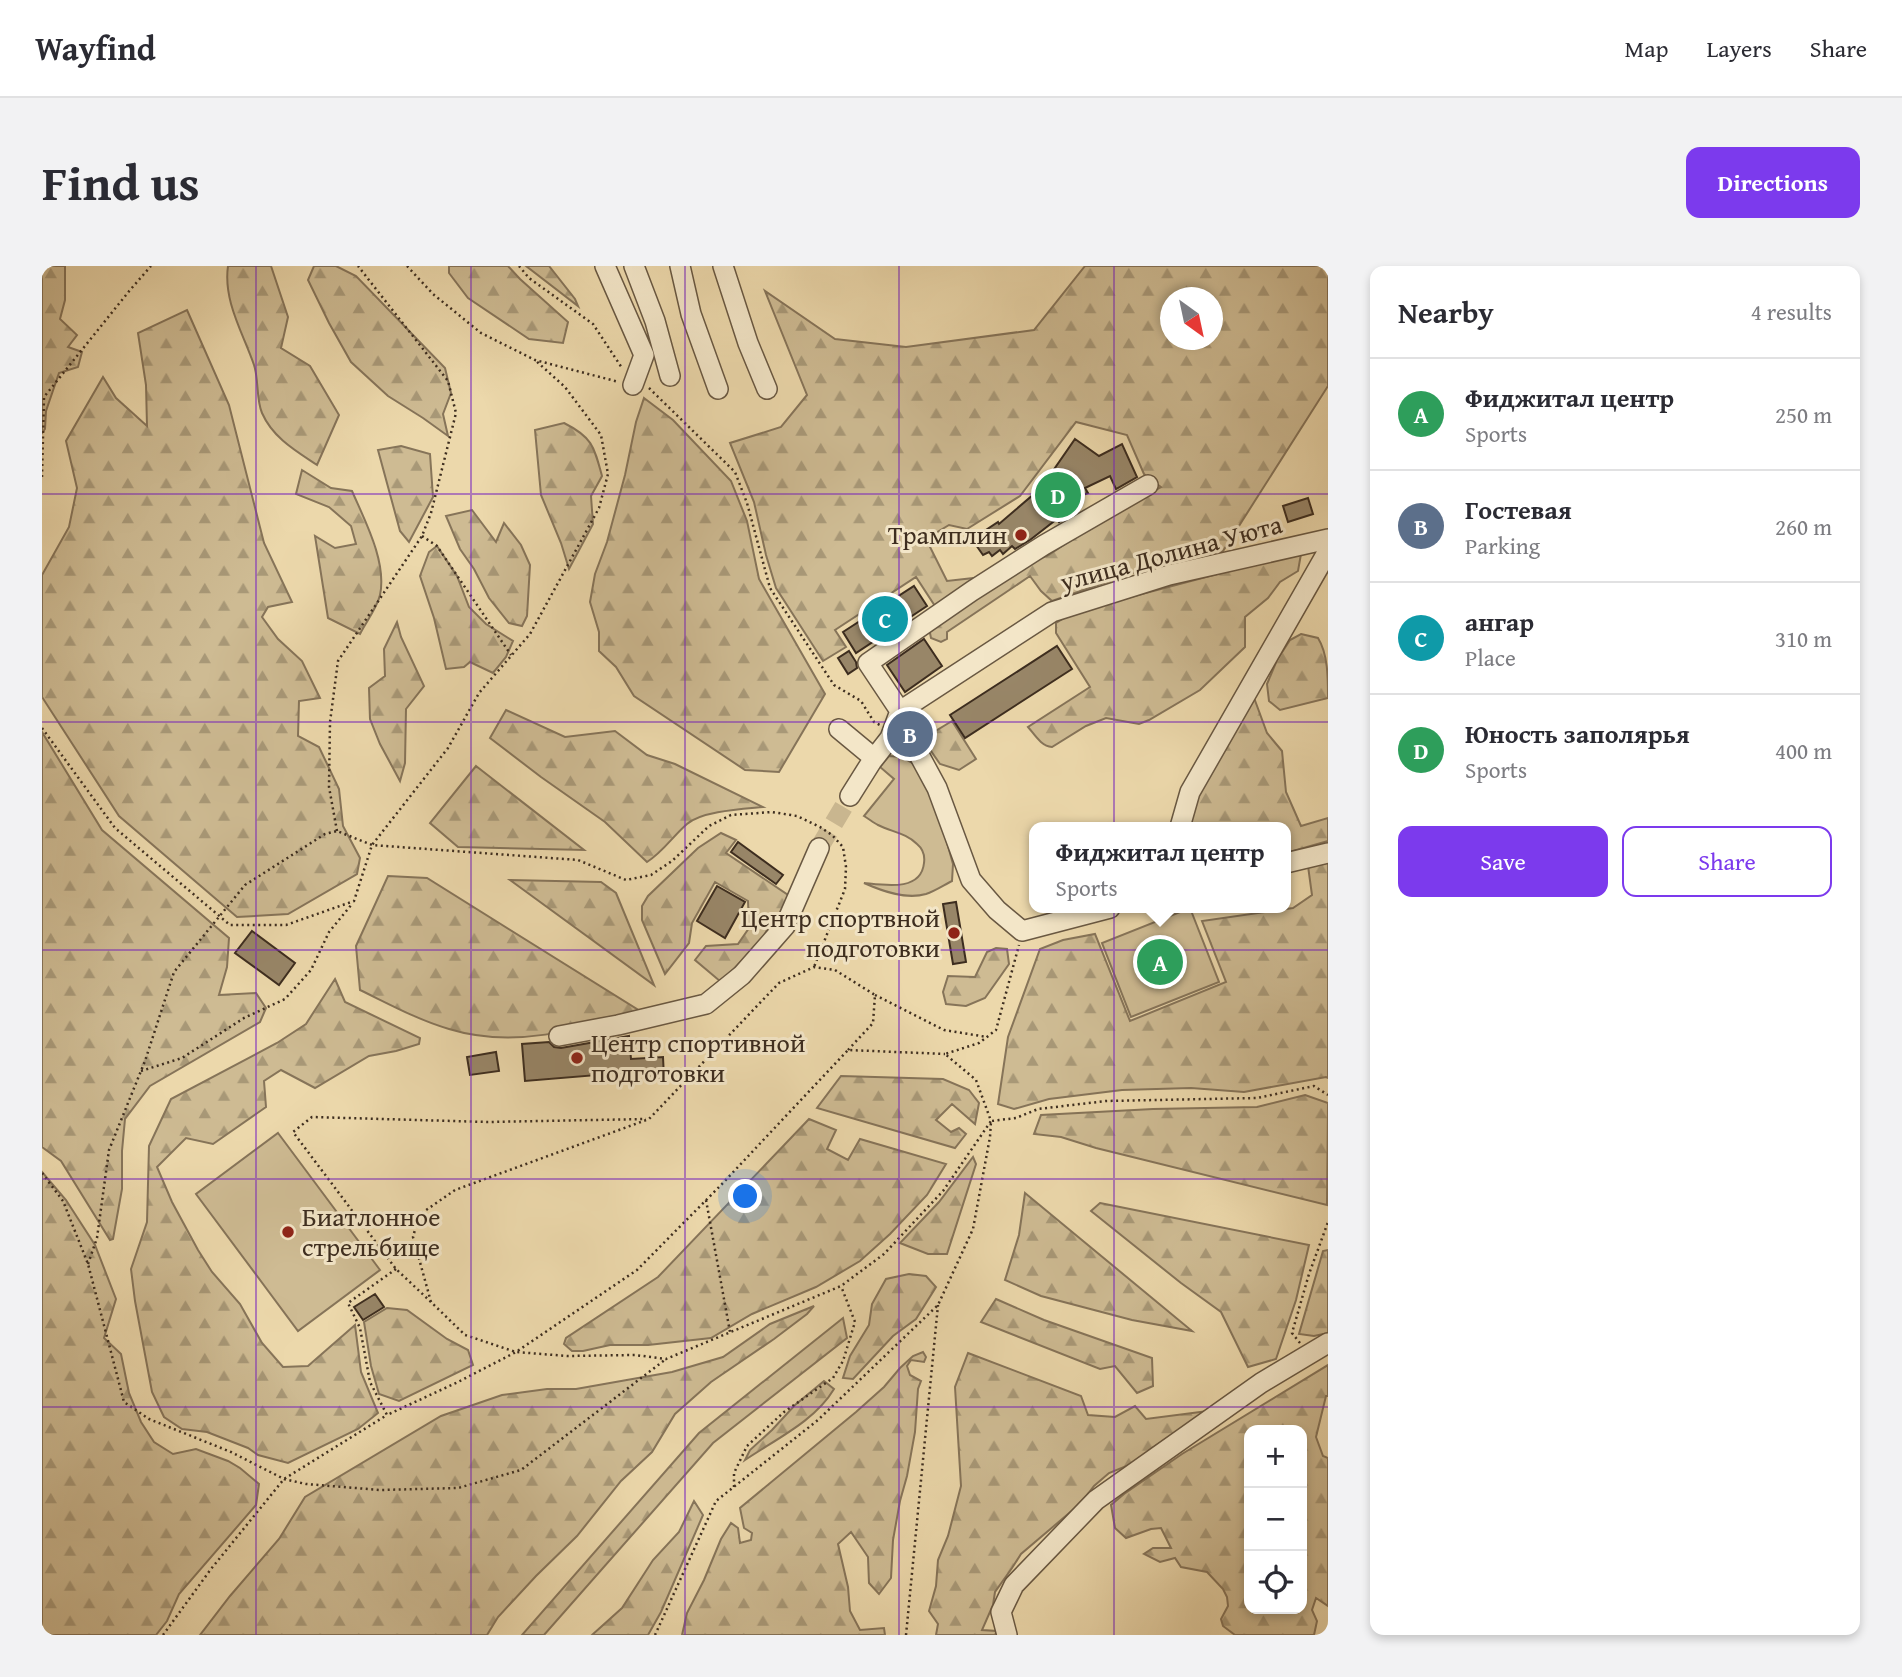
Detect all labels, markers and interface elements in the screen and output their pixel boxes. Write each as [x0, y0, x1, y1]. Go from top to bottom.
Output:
text: Wayfind [35, 24, 156, 72]
text: Map [1625, 31, 1668, 66]
text: Layers [1706, 31, 1772, 66]
text: Share [1810, 31, 1867, 66]
text: Find us [42, 146, 200, 218]
button: Directions [1686, 147, 1860, 218]
north arrow [1160, 287, 1223, 350]
text: Nearby [1398, 290, 1494, 334]
text: 4 results [1751, 295, 1832, 328]
text: Фиджитал центр [1465, 378, 1674, 417]
text: A [1414, 398, 1428, 431]
text: 250 m [1775, 398, 1832, 431]
text: Sports [1465, 417, 1527, 450]
pin: D [1035, 469, 1081, 521]
text: Гостевая [1465, 490, 1572, 529]
street label: улица Долина Уюта [1055, 504, 1287, 601]
text: B [1414, 510, 1428, 543]
text: 260 m [1775, 510, 1832, 543]
place label: Трамплин [888, 515, 1007, 554]
marker: Трамплин [1013, 527, 1029, 543]
text: Parking [1465, 529, 1540, 562]
pin: C [862, 593, 908, 645]
text: ангар [1465, 602, 1534, 641]
text: C [1414, 622, 1428, 655]
text: 310 m [1775, 622, 1832, 655]
text: Place [1465, 641, 1516, 674]
pin: B [887, 708, 933, 760]
text: Юность заполярья [1465, 714, 1690, 753]
text: D [1414, 734, 1428, 767]
text: 400 m [1775, 734, 1832, 767]
text: Sports [1465, 753, 1527, 786]
popup [1029, 822, 1291, 913]
button: Save [1398, 826, 1608, 897]
button: Share [1622, 826, 1832, 897]
text: Фиджитал центр [1055, 832, 1265, 871]
text: Sports [1055, 871, 1118, 904]
place label: Центр спортвной подготовки [741, 898, 940, 967]
marker: Центр спортвной подготовки [946, 925, 962, 941]
pin: A [1137, 936, 1183, 988]
place label: Центр спортивной подготовки [591, 1023, 805, 1092]
marker: Центр спортивной подготовки [569, 1050, 585, 1066]
your location [728, 1179, 762, 1213]
place label: Биатлонное стрельбище [302, 1197, 440, 1266]
marker: Биатлонное стрельбище [280, 1224, 296, 1240]
map controls [1244, 1425, 1307, 1614]
button: + [1244, 1425, 1307, 1488]
button: − [1244, 1488, 1307, 1551]
button: locate [1244, 1551, 1307, 1614]

